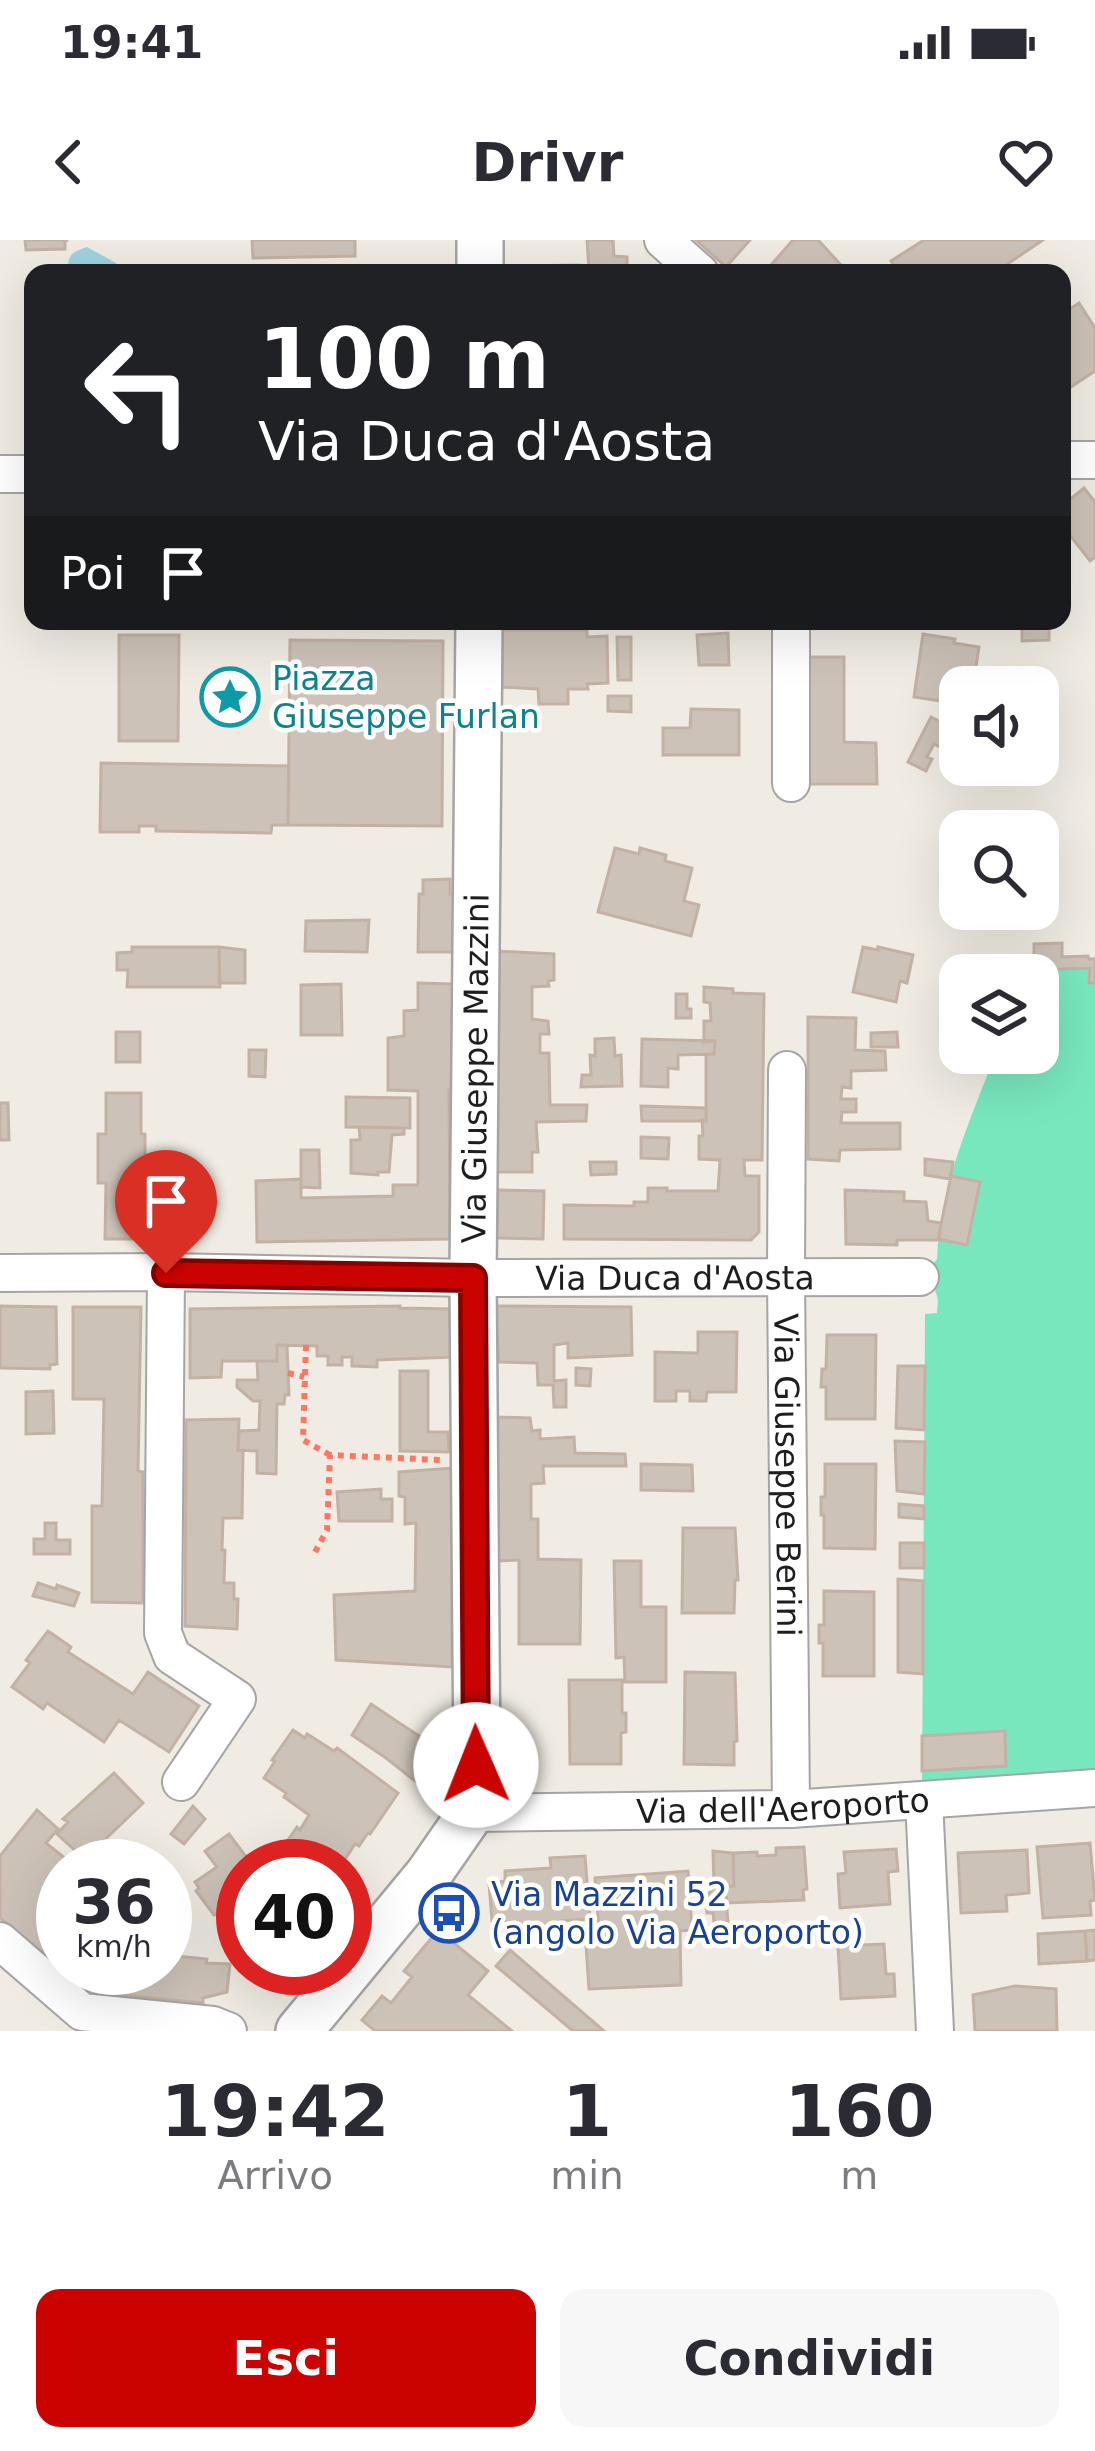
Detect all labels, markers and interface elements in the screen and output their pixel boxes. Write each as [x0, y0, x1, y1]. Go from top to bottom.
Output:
text: 19:41 [60, 16, 203, 69]
icon: back [36, 129, 102, 195]
icon: heart [993, 129, 1059, 195]
text: Drivr [472, 131, 623, 194]
text: 100 m [258, 310, 550, 408]
icon: left [60, 312, 216, 468]
text: Via Duca d'Aosta [258, 410, 715, 473]
icon: arrive [150, 540, 216, 606]
text: Poi [60, 547, 126, 600]
place label: Piazza Giuseppe Furlan [272, 659, 540, 736]
place icon: Piazza Giuseppe Furlan [199, 666, 261, 728]
map controls [939, 666, 1059, 1074]
button: sound [939, 666, 1059, 786]
button: search [939, 810, 1059, 930]
street label: Via Giuseppe Mazzini [454, 893, 496, 1244]
button: layers [939, 954, 1059, 1074]
pin [115, 1150, 217, 1273]
icon: arrive [133, 1168, 199, 1234]
street label: Via Duca d'Aosta [535, 1258, 815, 1297]
street label: Via Giuseppe Berini [767, 1313, 809, 1637]
position arrow [413, 1702, 539, 1828]
street label: Via dell'Aeroporto [636, 1780, 931, 1830]
speed limit sign: 40 [216, 1839, 372, 1995]
text: 36 [72, 1867, 156, 1937]
place label: Via Mazzini 52 (angolo Via Aeroporto) [491, 1875, 864, 1952]
bus stop icon: Via Mazzini 52 (angolo Via Aeroporto) [418, 1882, 480, 1944]
text: km/h [76, 1929, 152, 1964]
text: 19:42 [160, 2069, 390, 2153]
text: 1 [562, 2069, 612, 2153]
text: 160 [784, 2069, 934, 2153]
text: Arrivo [217, 2153, 333, 2198]
text: min [550, 2153, 624, 2198]
text: m [840, 2153, 878, 2198]
button: Esci [36, 2289, 536, 2427]
button: Condividi [560, 2289, 1059, 2427]

